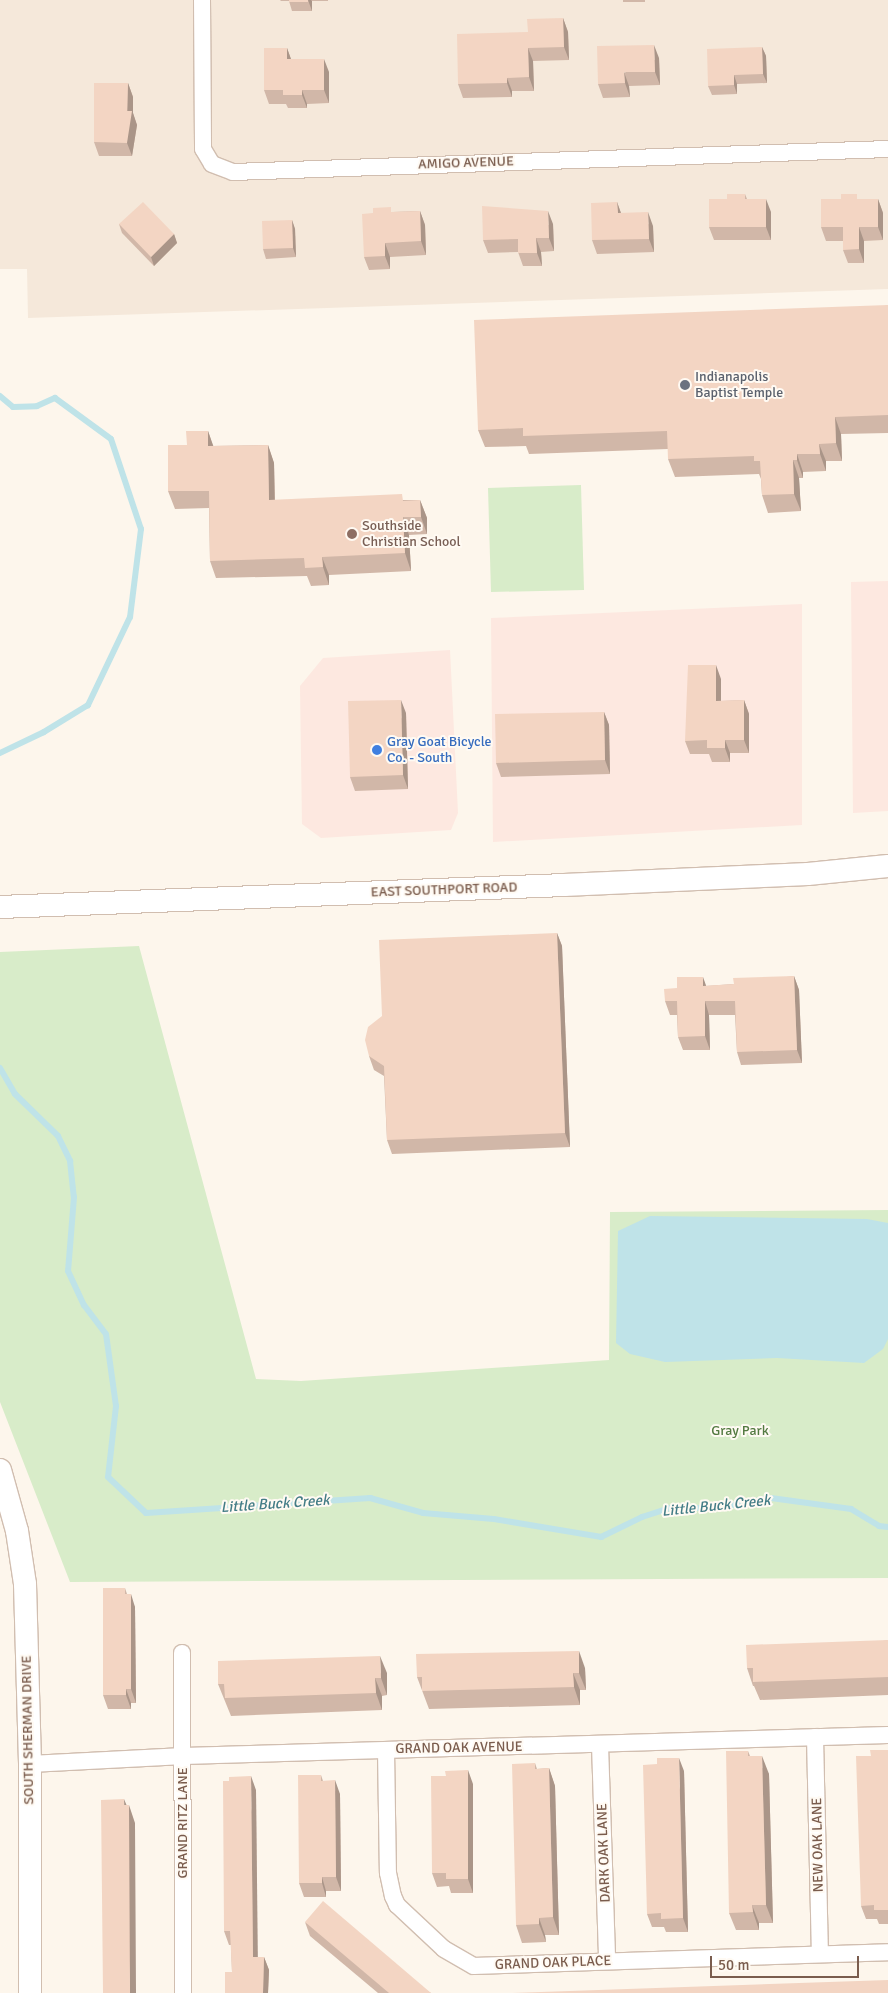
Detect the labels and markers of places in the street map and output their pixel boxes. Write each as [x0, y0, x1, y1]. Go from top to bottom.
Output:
place label: Indianapolis Baptist Temple [695, 369, 783, 402]
marker: Indianapolis Baptist Temple [679, 379, 691, 391]
place label: Southside Christian School [362, 518, 461, 550]
marker: Southside Christian School [346, 528, 358, 540]
place label: Gray Goat Bicycle Co. - South [387, 734, 492, 766]
marker: Gray Goat Bicycle Co. - South [371, 744, 383, 756]

